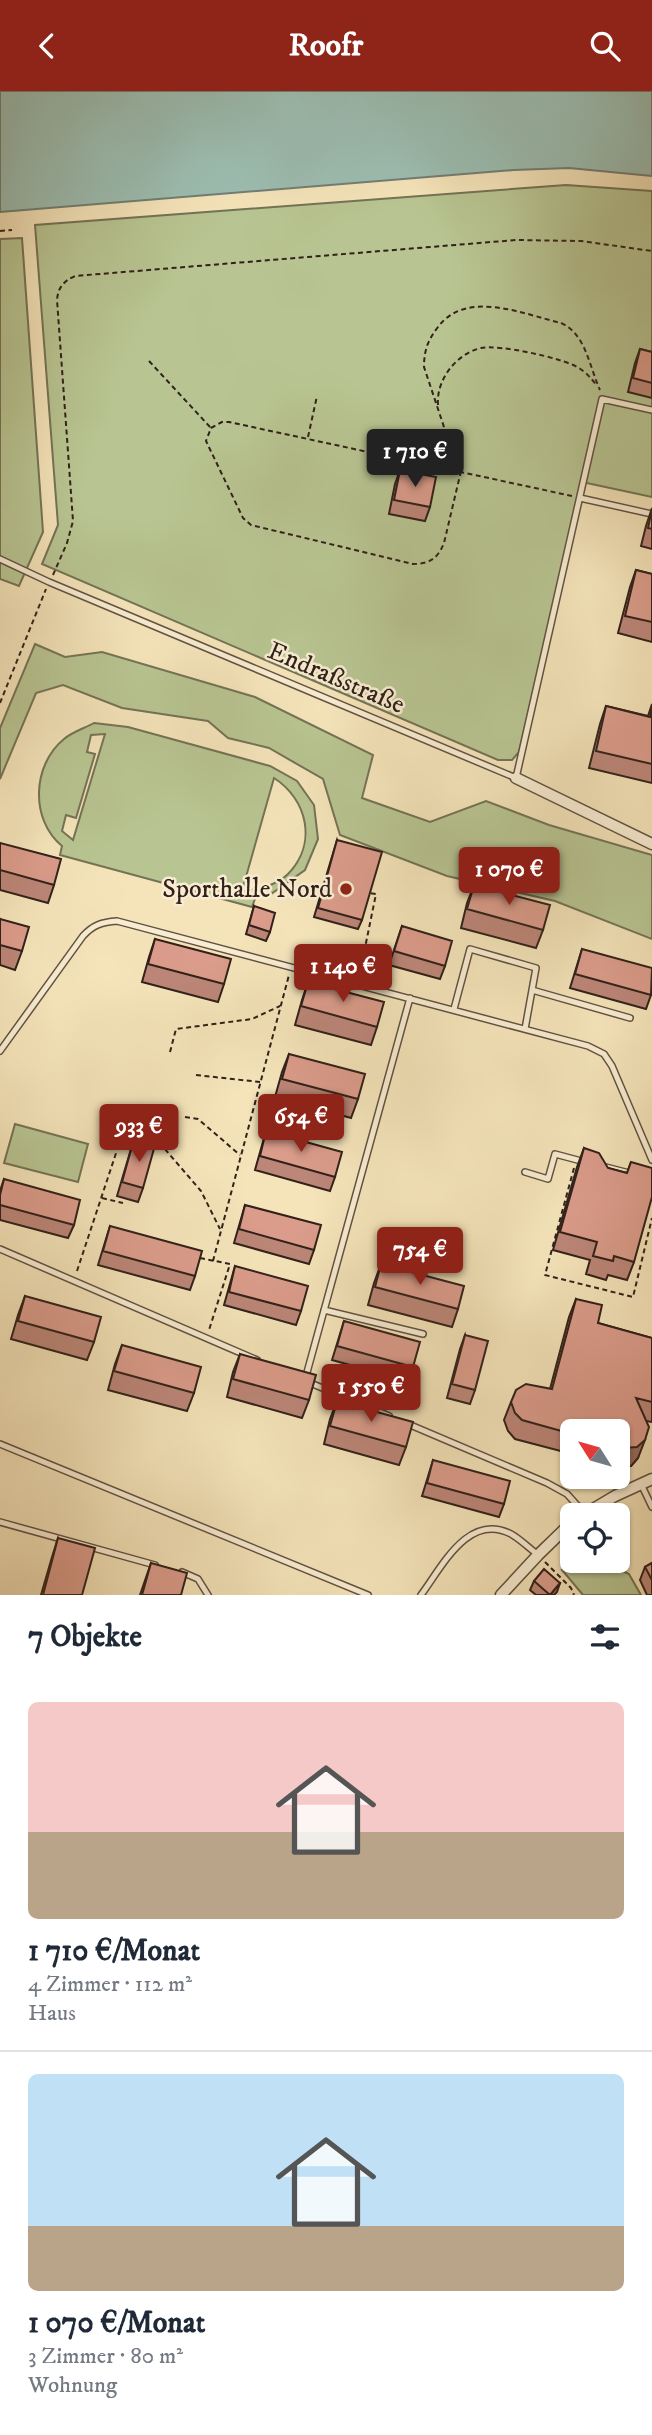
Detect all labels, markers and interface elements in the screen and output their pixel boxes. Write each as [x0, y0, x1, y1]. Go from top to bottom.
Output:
text: Roofr [289, 26, 363, 66]
icon: back [28, 27, 66, 65]
icon: search [586, 27, 624, 65]
pin: 1 710 € [350, 429, 480, 489]
text: 1 710 € [383, 437, 447, 466]
street label: Endraßstraße [263, 634, 409, 722]
pin: 1 070 € [444, 847, 574, 907]
text: 1 070 € [475, 855, 543, 884]
place label: Sporthalle Nord [162, 873, 332, 906]
marker: Sporthalle Nord [338, 881, 354, 897]
pin: 1 140 € [278, 944, 408, 1004]
text: 1 140 € [310, 952, 376, 981]
pin: 654 € [252, 1095, 350, 1154]
text: 654 € [274, 1102, 328, 1131]
pin: 933 € [90, 1105, 188, 1164]
text: 933 € [115, 1112, 163, 1141]
pin: 754 € [371, 1227, 469, 1287]
text: 754 € [393, 1235, 447, 1264]
pin: 1 550 € [306, 1365, 436, 1424]
text: 1 550 € [337, 1372, 405, 1401]
north arrow [560, 1419, 630, 1489]
map controls [560, 1419, 630, 1573]
button: locate [560, 1503, 630, 1573]
icon: filters [586, 1618, 624, 1656]
text: 7 Objekte [28, 1619, 142, 1656]
icon: home [263, 1747, 389, 1873]
text: 1 710 €/Monat [28, 1933, 200, 1970]
text: 4 Zimmer · 112 m² [28, 1970, 192, 1999]
text: Haus [28, 1999, 76, 2028]
icon: home [263, 2119, 389, 2245]
text: 1 070 €/Monat [28, 2305, 205, 2342]
text: 3 Zimmer · 80 m² [28, 2342, 183, 2371]
text: Wohnung [28, 2371, 117, 2400]

